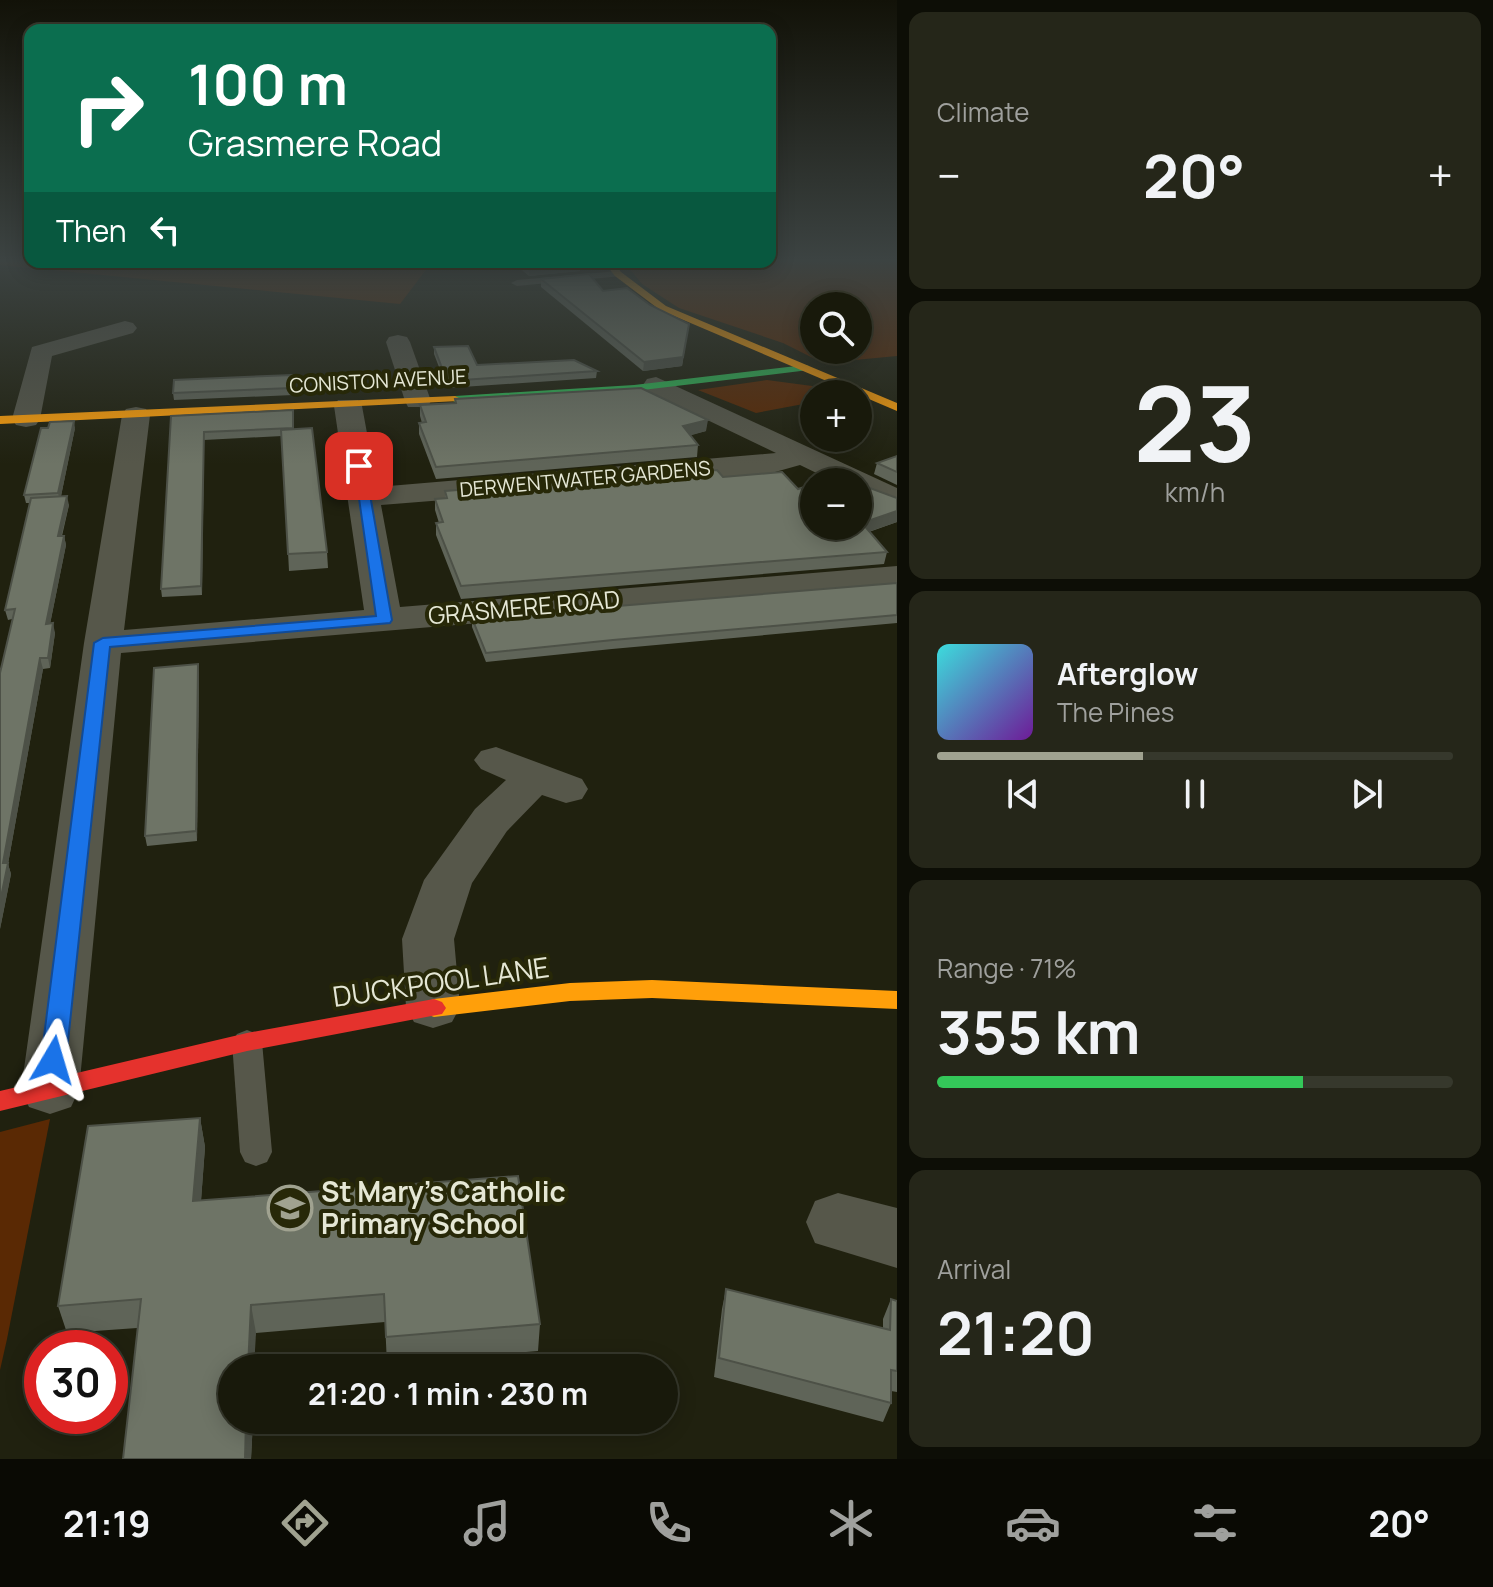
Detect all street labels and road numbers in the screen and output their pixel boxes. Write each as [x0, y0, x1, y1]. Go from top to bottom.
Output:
street label: CONISTON AVENUE [289, 362, 467, 399]
street label: DERWENTWATER GARDENS [458, 454, 712, 503]
street label: GRASMERE ROAD [427, 582, 621, 631]
street label: DUCKPOOL LANE [330, 947, 552, 1015]

